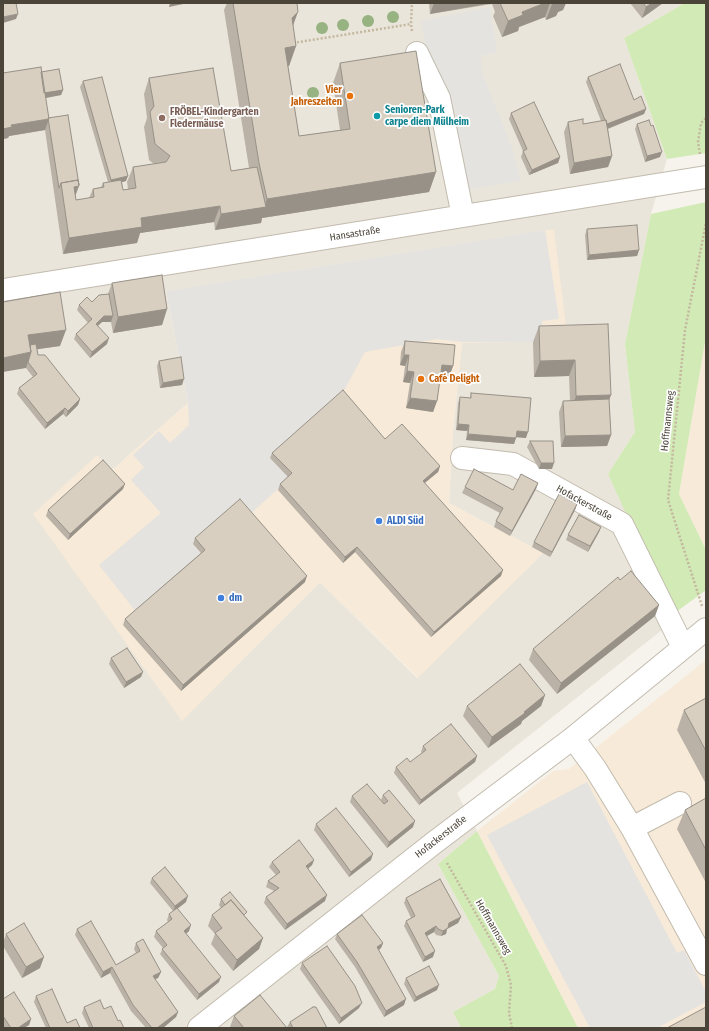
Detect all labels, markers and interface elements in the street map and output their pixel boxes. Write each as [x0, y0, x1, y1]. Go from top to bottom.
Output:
place label: Vier Jahreszeiten [291, 84, 342, 108]
marker: Vier Jahreszeiten [345, 91, 355, 101]
place label: Senioren-Park carpe diem Mülheim [385, 104, 469, 128]
place label: FRÖBEL-Kindergarten Fledermäuse [170, 106, 259, 130]
marker: Senioren-Park carpe diem Mülheim [372, 111, 382, 121]
marker: FRÖBEL-Kindergarten Fledermäuse [157, 113, 167, 123]
street label: Hansastraße [329, 224, 381, 244]
place label: Café Delight [429, 373, 480, 385]
marker: Café Delight [416, 374, 426, 384]
street label: Hoffmannsweg [659, 390, 677, 452]
street label: Hofackerstraße [554, 483, 614, 523]
place label: ALDI Süd [387, 515, 424, 527]
marker: ALDI Süd [374, 516, 384, 526]
place label: dm [229, 592, 242, 604]
marker: dm [216, 593, 226, 603]
street label: Hofackerstraße [413, 813, 469, 861]
street label: Hoffmannsweg [473, 898, 513, 956]

